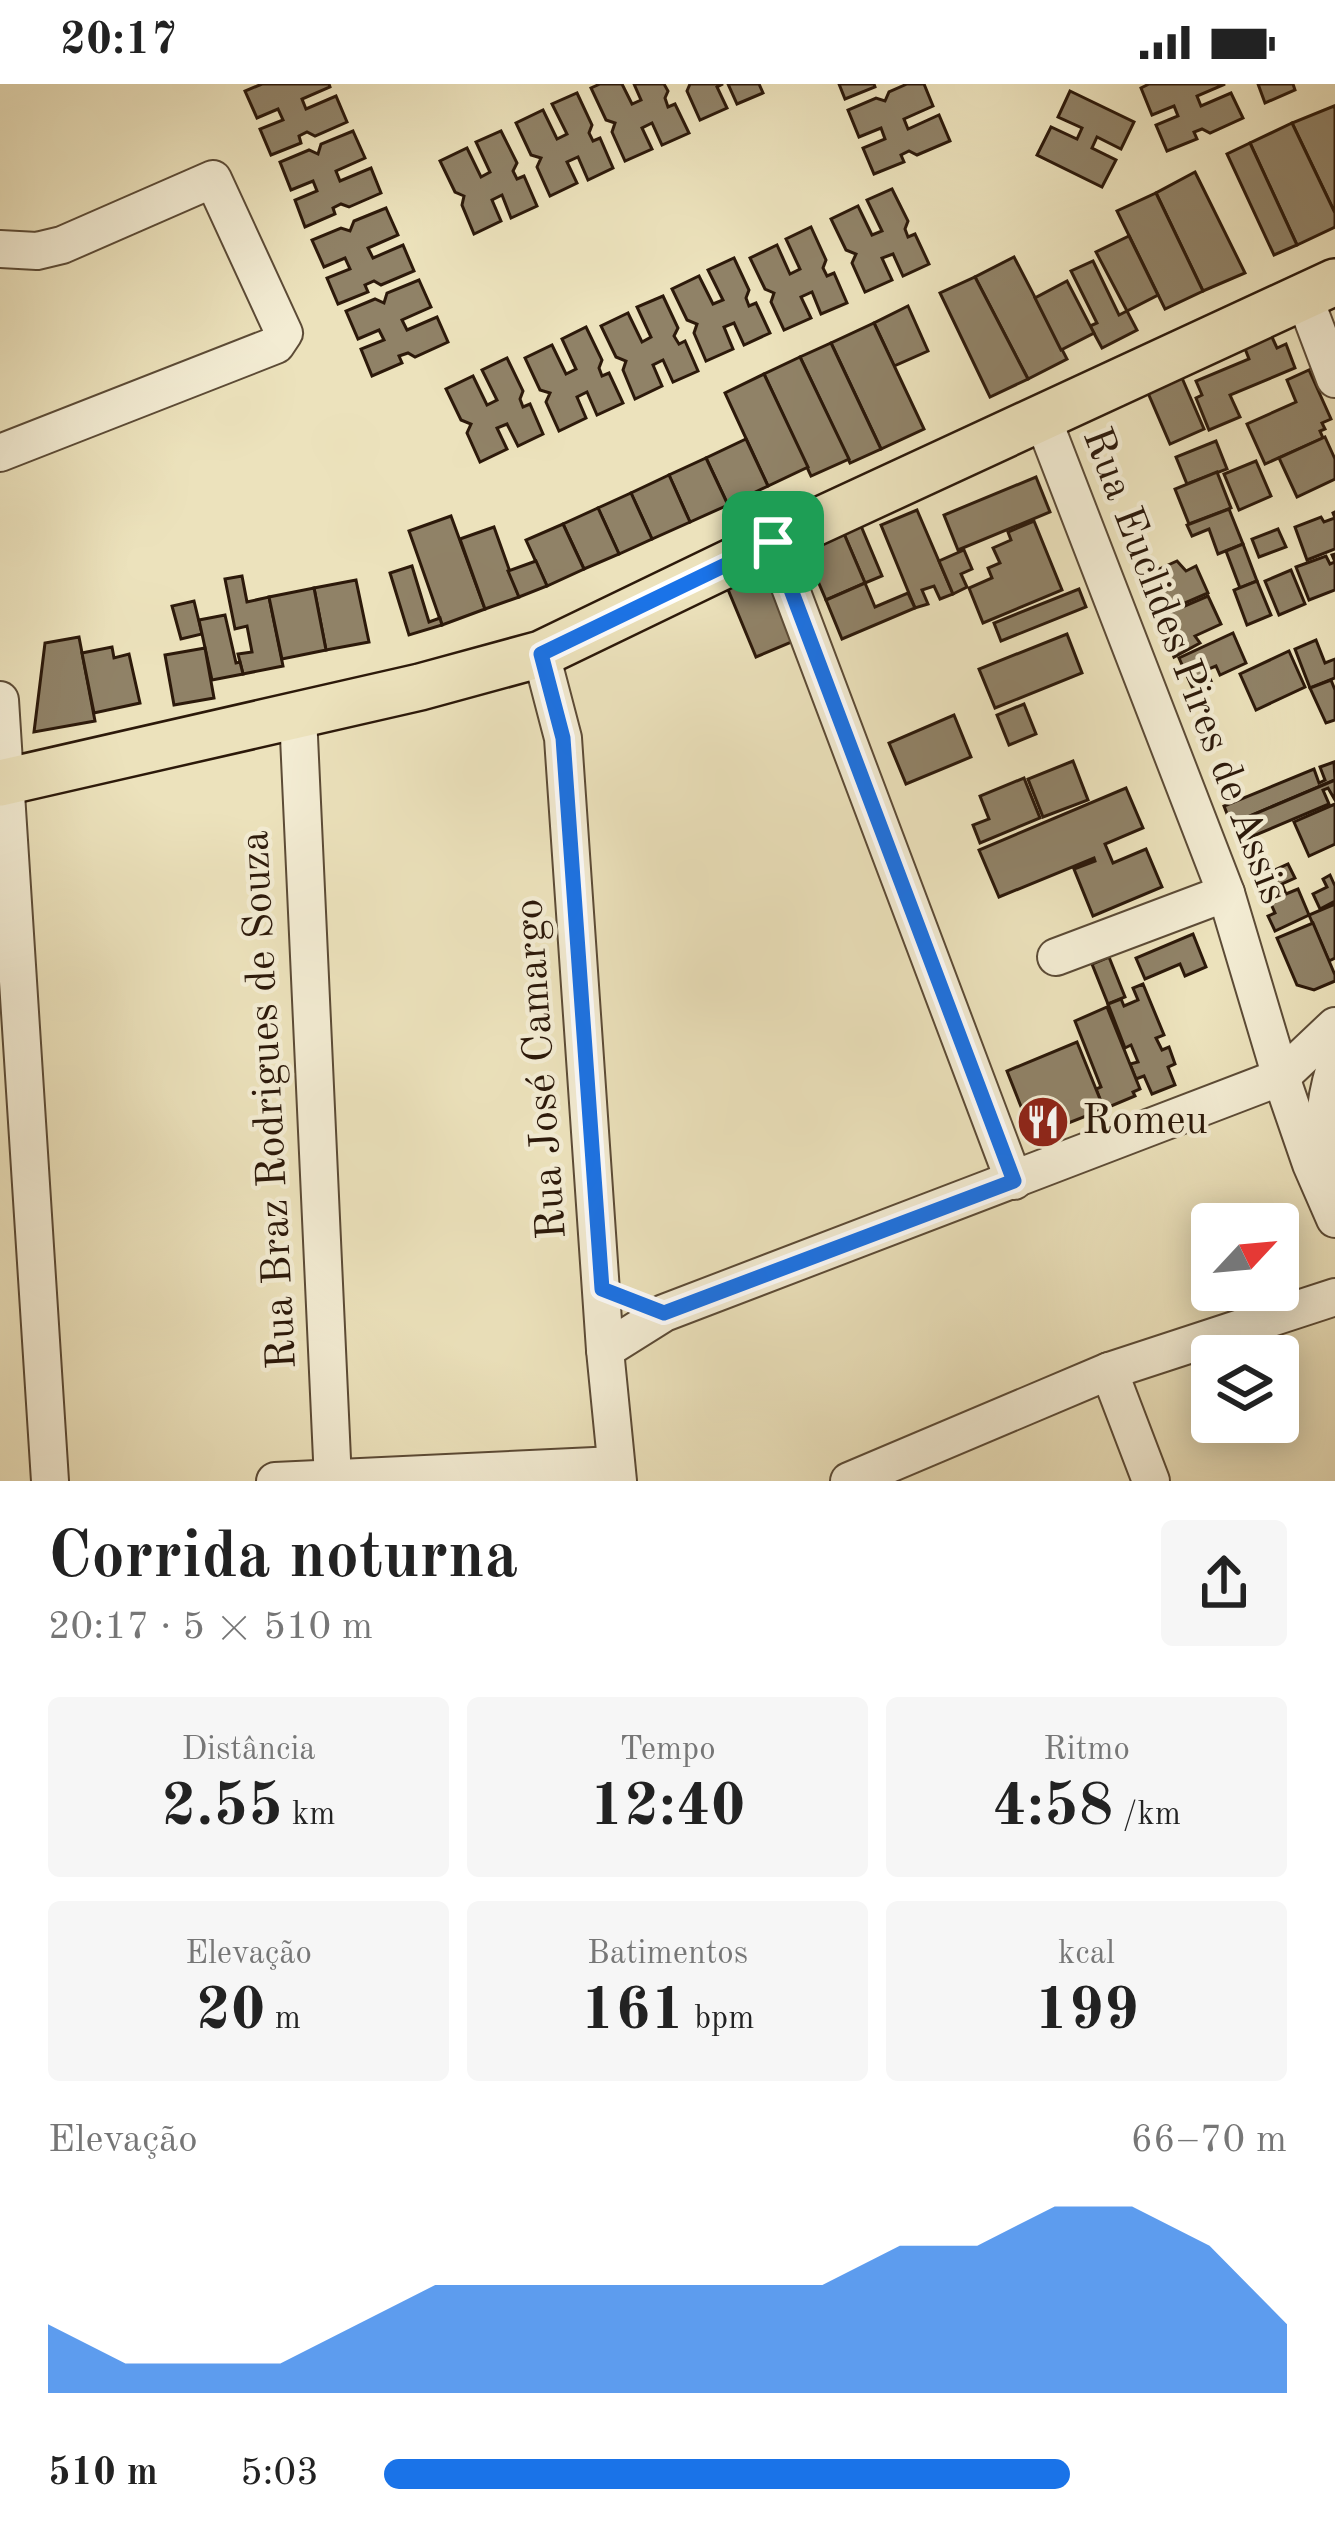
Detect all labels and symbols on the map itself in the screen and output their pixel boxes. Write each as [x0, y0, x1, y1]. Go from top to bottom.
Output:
street label: Rua Euclides Pires de Assis [1074, 422, 1294, 910]
pin [722, 491, 824, 593]
street label: Rua Braz Rodrigues de Souza [235, 829, 305, 1371]
street label: Rua José Camargo [509, 897, 575, 1241]
restaurant icon: Romeu [1015, 1094, 1071, 1150]
place label: Romeu [1082, 1101, 1208, 1143]
north arrow [1191, 1203, 1299, 1311]

